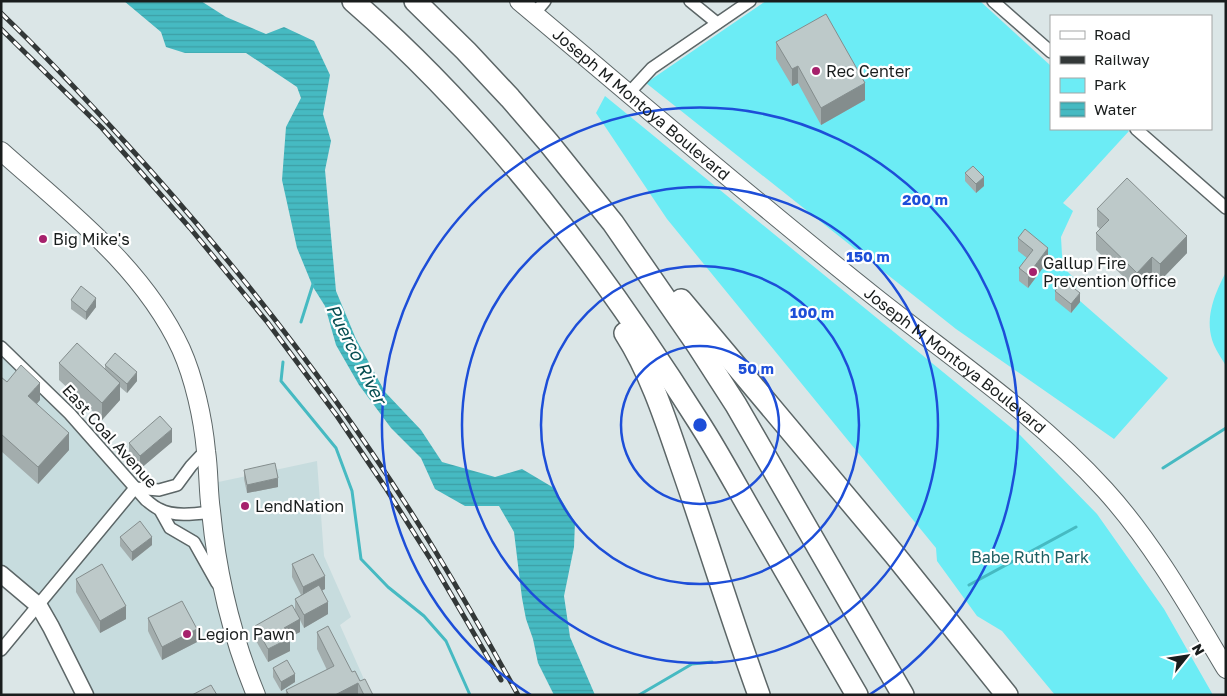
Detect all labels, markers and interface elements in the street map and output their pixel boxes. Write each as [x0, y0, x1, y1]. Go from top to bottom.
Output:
legend [1050, 15, 1212, 130]
street label: Joseph M Montoya Boulevard [549, 24, 734, 184]
text: Road [1094, 25, 1131, 43]
text: Railway [1094, 50, 1150, 68]
place label: Rec Center [826, 61, 910, 81]
marker: Rec Center [810, 65, 822, 77]
text: Park [1094, 75, 1127, 93]
text: Water [1094, 100, 1137, 118]
text: 200 m [902, 190, 948, 208]
place label: Big Mike's [53, 229, 130, 249]
marker: Big Mike's [37, 233, 49, 245]
text: 150 m [846, 247, 890, 265]
place label: Gallup Fire Prevention Office [1043, 253, 1176, 291]
marker: Gallup Fire Prevention Office [1027, 266, 1039, 278]
street label: Joseph M Montoya Boulevard [860, 282, 1050, 438]
water label: Puerco River [322, 300, 393, 410]
text: 100 m [790, 303, 834, 321]
text: 50 m [738, 359, 774, 377]
street label: East Coal Avenue [58, 380, 162, 492]
centre of rings [691, 416, 709, 434]
place label: LendNation [255, 496, 344, 516]
marker: LendNation [239, 500, 251, 512]
park label: Babe Ruth Park [971, 547, 1089, 567]
place label: Legion Pawn [197, 624, 295, 644]
marker: Legion Pawn [181, 628, 193, 640]
north arrow [1162, 631, 1212, 681]
text: N [1189, 640, 1209, 658]

